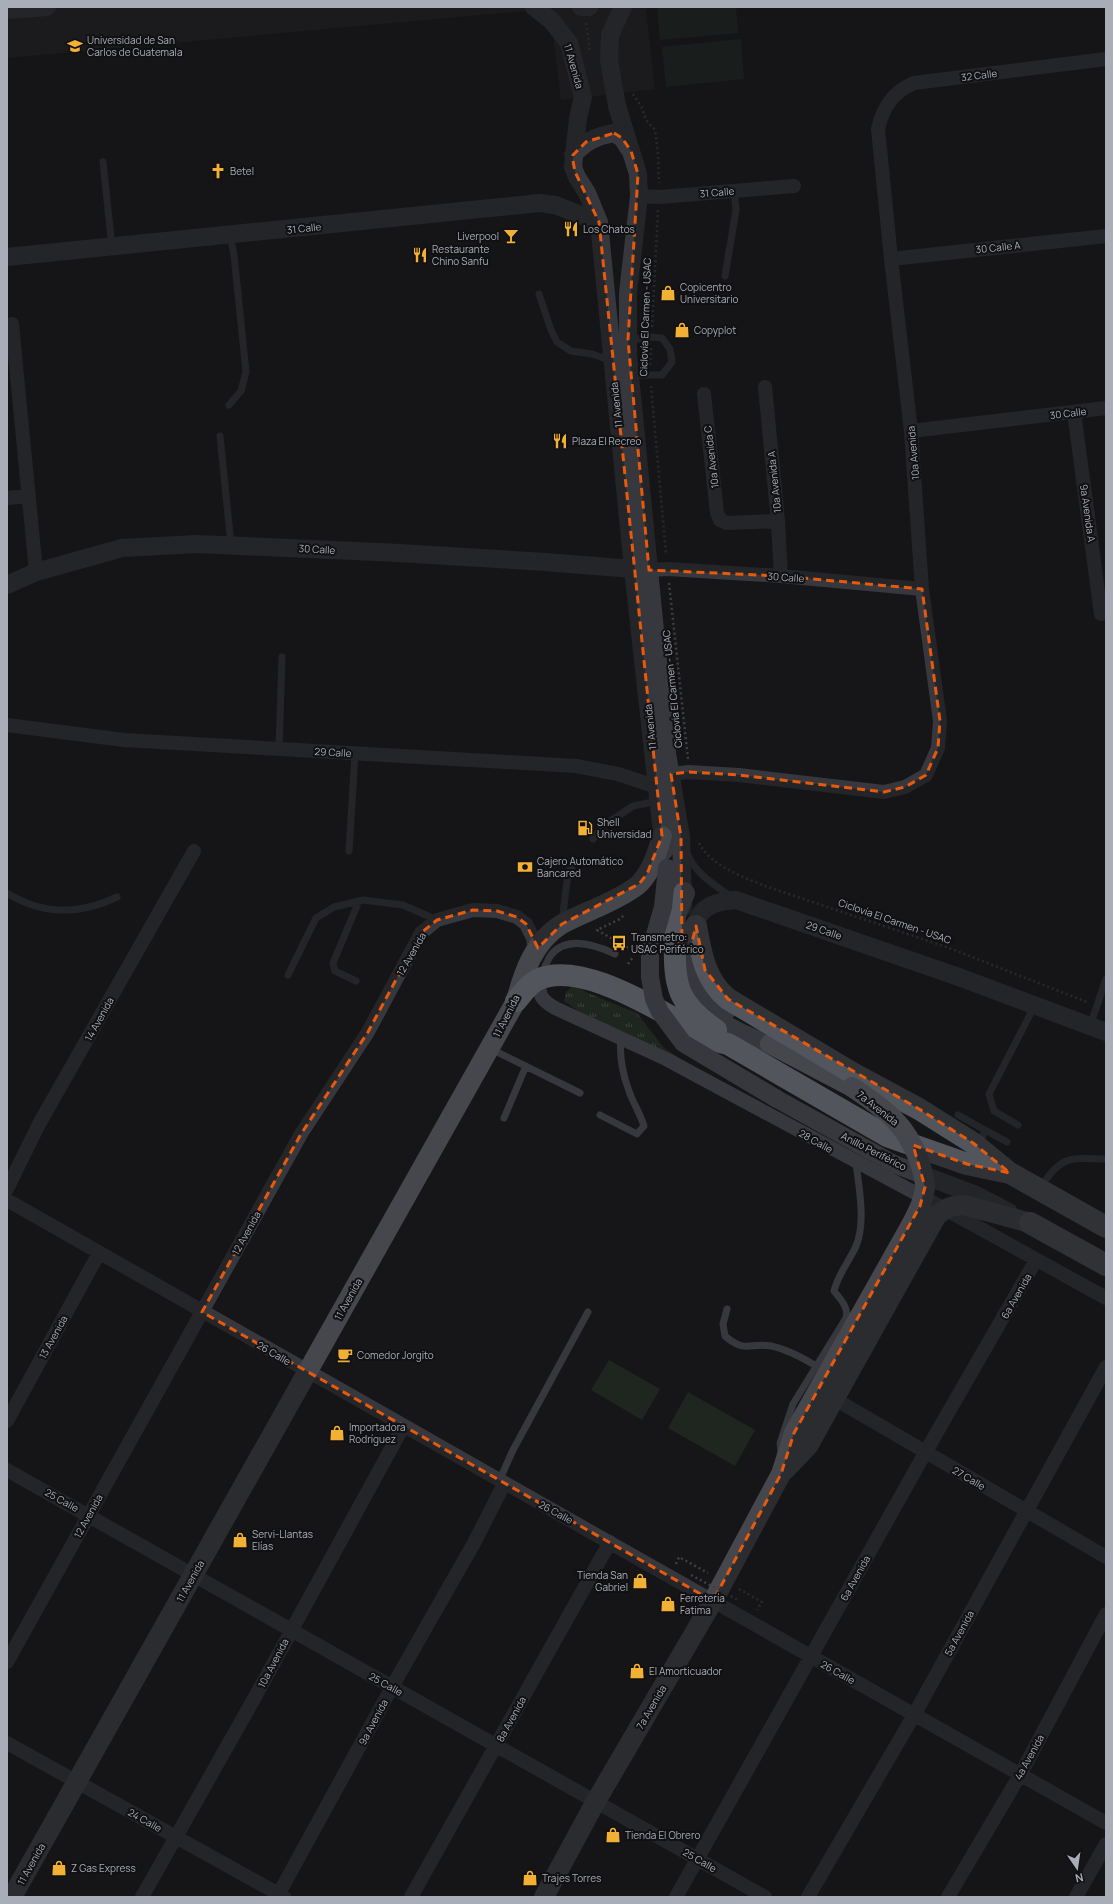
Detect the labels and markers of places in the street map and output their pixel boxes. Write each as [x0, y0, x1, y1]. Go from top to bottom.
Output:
place label: Universidad de San Carlos de Guatemala [87, 33, 183, 59]
school or university icon: Universidad de San Carlos de Guatemala [66, 37, 84, 55]
church icon: Betel [209, 162, 227, 180]
place label: Betel [230, 164, 254, 178]
restaurant icon: Los Chatos [562, 220, 580, 238]
place label: Los Chatos [583, 222, 635, 236]
bar icon: Liverpool [502, 227, 520, 245]
place label: Liverpool [457, 229, 499, 243]
place label: Restaurante Chino Sanfu [432, 242, 490, 268]
restaurant icon: Restaurante Chino Sanfu [411, 246, 429, 264]
place label: Copicentro Universitario [680, 280, 739, 306]
shop icon: Copicentro Universitario [659, 284, 677, 302]
shop icon: Copyplot [673, 321, 691, 339]
place label: Copyplot [694, 323, 736, 337]
restaurant icon: Plaza El Recreo [551, 432, 569, 450]
place label: Plaza El Recreo [572, 434, 642, 448]
place label: Shell Universidad [597, 815, 651, 841]
fuel station icon: Shell Universidad [576, 819, 594, 837]
place label: Cajero Automático Bancared [537, 854, 623, 880]
bank icon: Cajero Automático Bancared [516, 858, 534, 876]
place label: Transmetro: USAC Periférico [631, 930, 704, 956]
bus stop icon: Transmetro: USAC Periférico [610, 934, 628, 952]
cafe icon: Comedor Jorgito [336, 1346, 354, 1364]
place label: Comedor Jorgito [357, 1348, 434, 1362]
place label: Importadora Rodríguez [349, 1420, 406, 1446]
shop icon: Importadora Rodríguez [328, 1424, 346, 1442]
place label: Servi-Llantas Elías [252, 1527, 313, 1553]
shop icon: Servi-Llantas Elías [231, 1531, 249, 1549]
place label: Tienda San Gabriel [577, 1568, 628, 1594]
shop icon: Tienda San Gabriel [631, 1572, 649, 1590]
place label: Ferretería Fatima [680, 1591, 725, 1617]
shop icon: Ferretería Fatima [659, 1595, 677, 1613]
shop icon: El Amorticuador [628, 1662, 646, 1680]
place label: El Amorticuador [649, 1664, 723, 1678]
shop icon: Tienda El Obrero [604, 1826, 622, 1844]
place label: Tienda El Obrero [625, 1828, 700, 1842]
shop icon: Z Gas Express [50, 1859, 68, 1877]
place label: Z Gas Express [71, 1861, 136, 1875]
shop icon: Trajes Torres [521, 1869, 539, 1887]
place label: Trajes Torres [542, 1871, 601, 1885]

